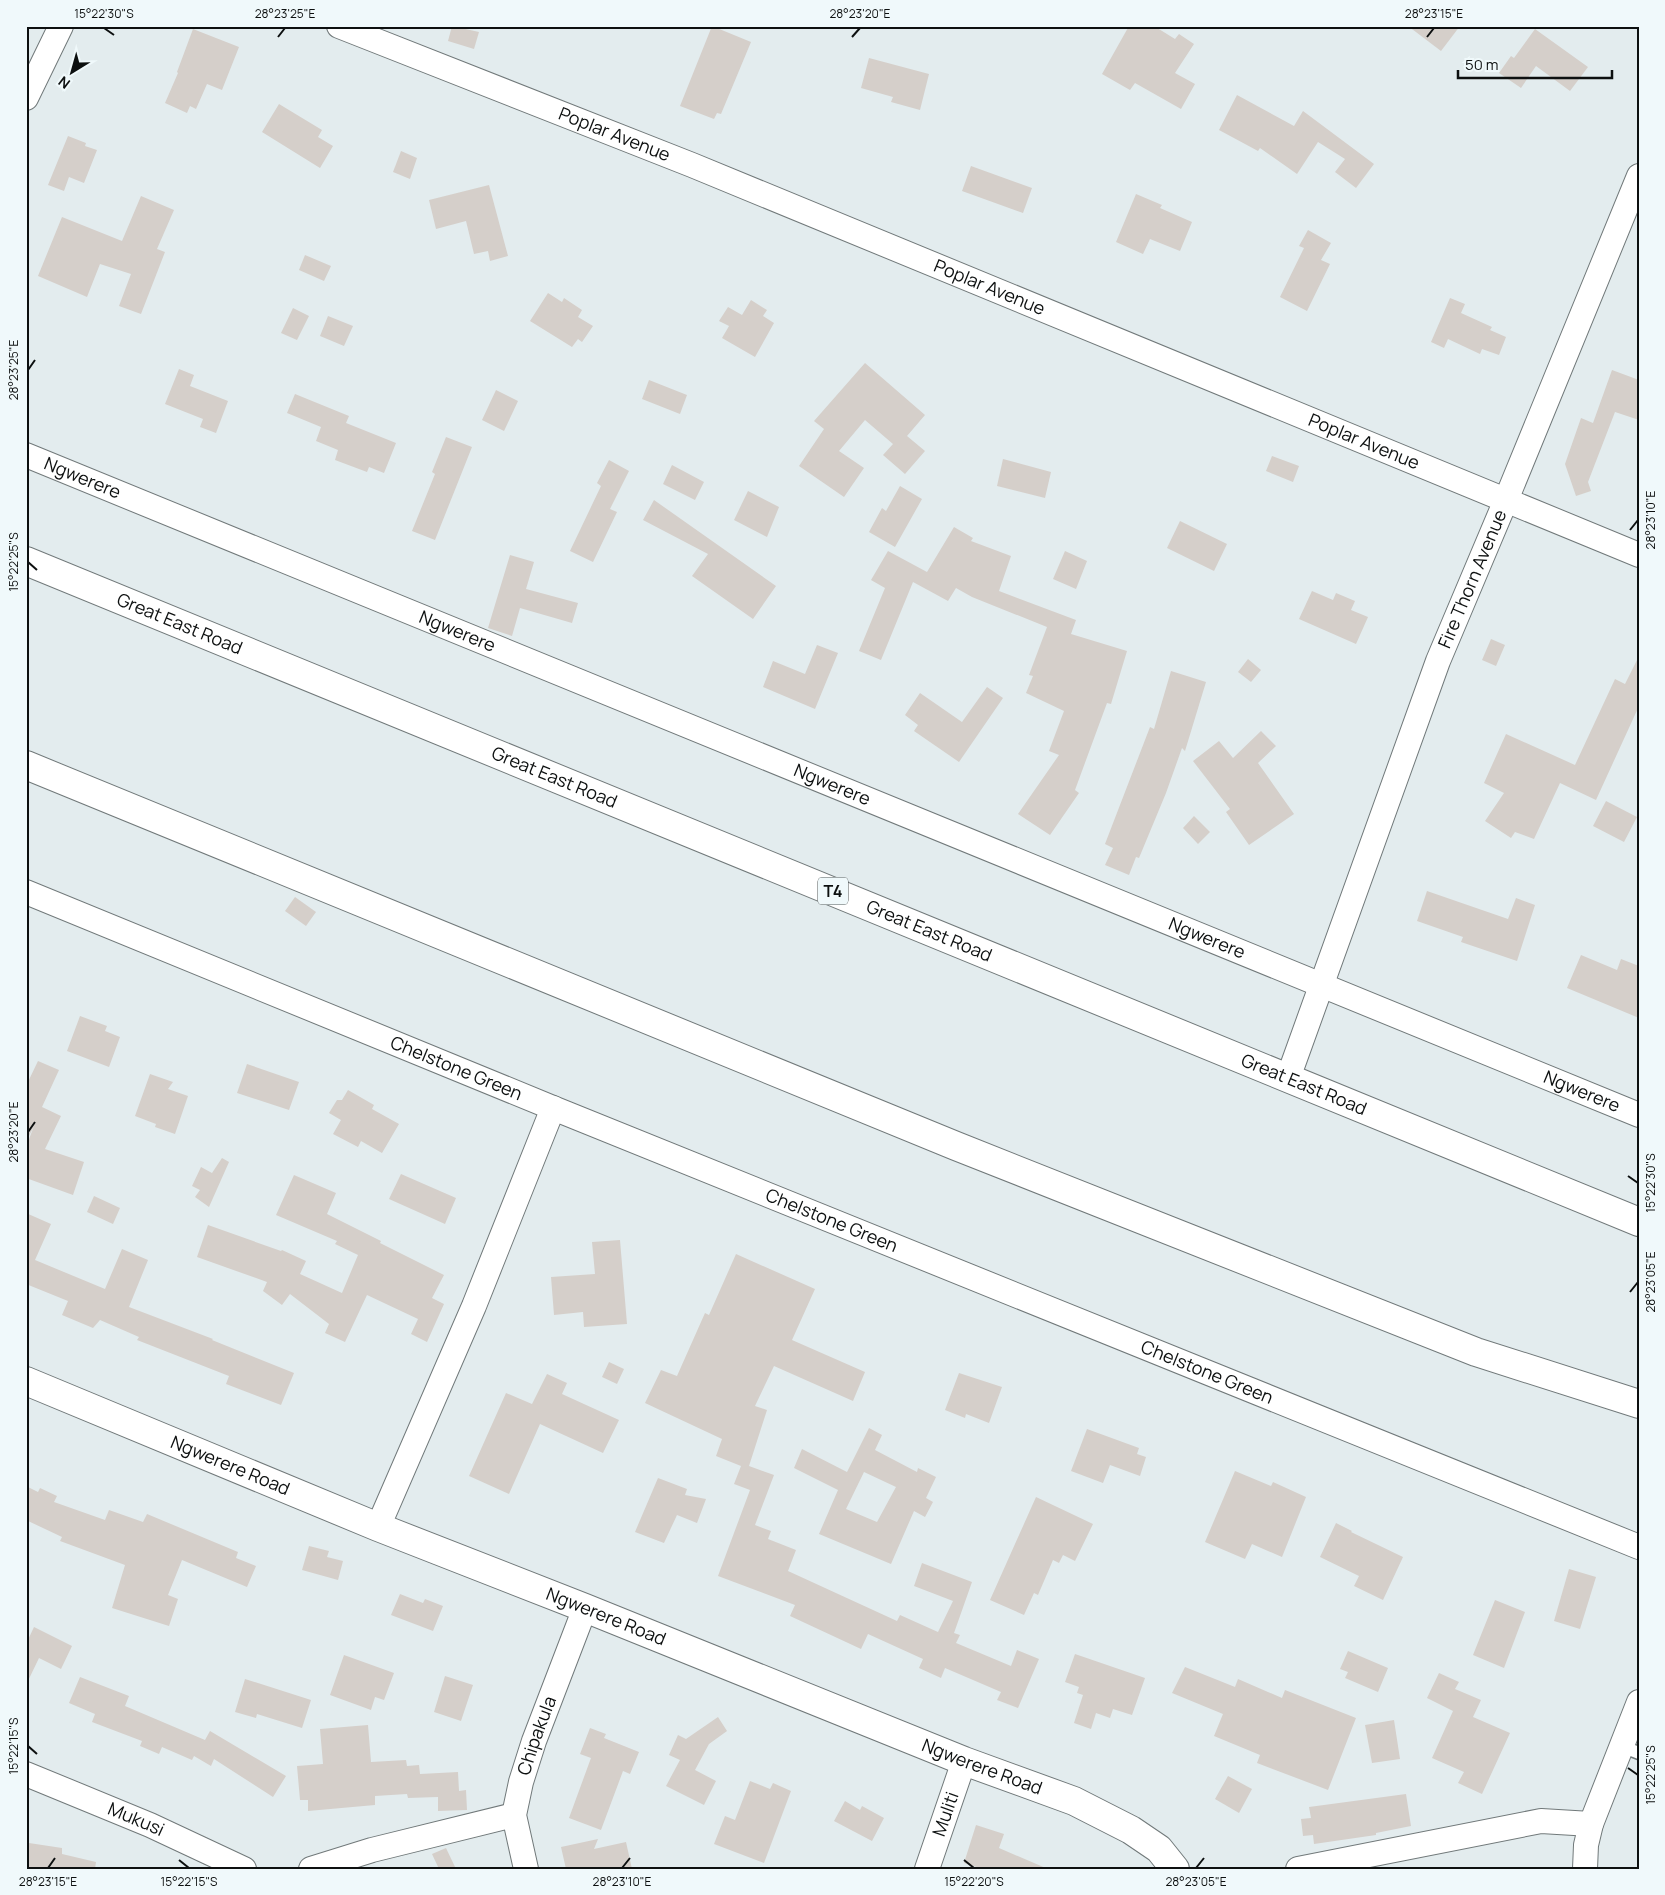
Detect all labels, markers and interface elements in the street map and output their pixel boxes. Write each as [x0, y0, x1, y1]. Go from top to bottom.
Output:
text: 15°22'30"S [74, 5, 134, 22]
text: 28°23'25"E [255, 5, 315, 22]
text: 28°23'20"E [830, 5, 891, 22]
text: 28°23'15"E [1405, 5, 1463, 22]
north arrow [48, 48, 98, 98]
scale bar [1458, 48, 1611, 80]
text: 50 m [1465, 54, 1499, 75]
text: N [54, 72, 74, 93]
street label: Poplar Avenue [555, 101, 674, 166]
street label: Poplar Avenue [931, 253, 1049, 320]
text: 28°23'25"E [5, 340, 22, 400]
street label: Poplar Avenue [1305, 407, 1423, 474]
street label: Ngwerere [41, 451, 125, 504]
text: 28°23'10"E [1642, 490, 1659, 549]
street label: Fire Thorn Avenue [1432, 506, 1512, 652]
text: 15°22'25"S [5, 532, 22, 592]
street label: Great East Road [114, 587, 246, 659]
street label: Ngwerere [416, 604, 500, 657]
street label: Great East Road [488, 740, 621, 813]
street label: Ngwerere [791, 758, 874, 810]
road number: T4 [818, 878, 848, 904]
street label: Great East Road [863, 894, 996, 967]
street label: Ngwerere [1165, 911, 1249, 964]
street label: Chelstone Green [387, 1030, 526, 1105]
street label: Great East Road [1238, 1047, 1371, 1120]
street label: Ngwerere [1540, 1064, 1624, 1117]
text: 28°23'20"E [5, 1101, 22, 1162]
text: 15°22'30"S [1642, 1153, 1659, 1213]
street label: Chelstone Green [762, 1182, 902, 1257]
text: 28°23'05"E [1642, 1251, 1659, 1313]
street label: Chelstone Green [1138, 1334, 1277, 1409]
street label: Ngwerere Road [167, 1429, 294, 1500]
street label: Ngwerere Road [543, 1581, 670, 1650]
street label: Chipakula [511, 1692, 561, 1778]
text: 15°22'15"S [5, 1718, 22, 1774]
street label: Ngwerere Road [919, 1732, 1046, 1799]
text: 15°22'25"S [1642, 1745, 1659, 1805]
street label: Muliti [926, 1788, 964, 1839]
street label: Mukusi [105, 1796, 169, 1841]
text: 28°23'15"E [19, 1873, 77, 1890]
text: 15°22'15"S [161, 1873, 217, 1890]
text: 28°23'10"E [593, 1873, 652, 1890]
text: 15°22'20"S [944, 1873, 1004, 1890]
text: 28°23'05"E [1165, 1873, 1227, 1890]

